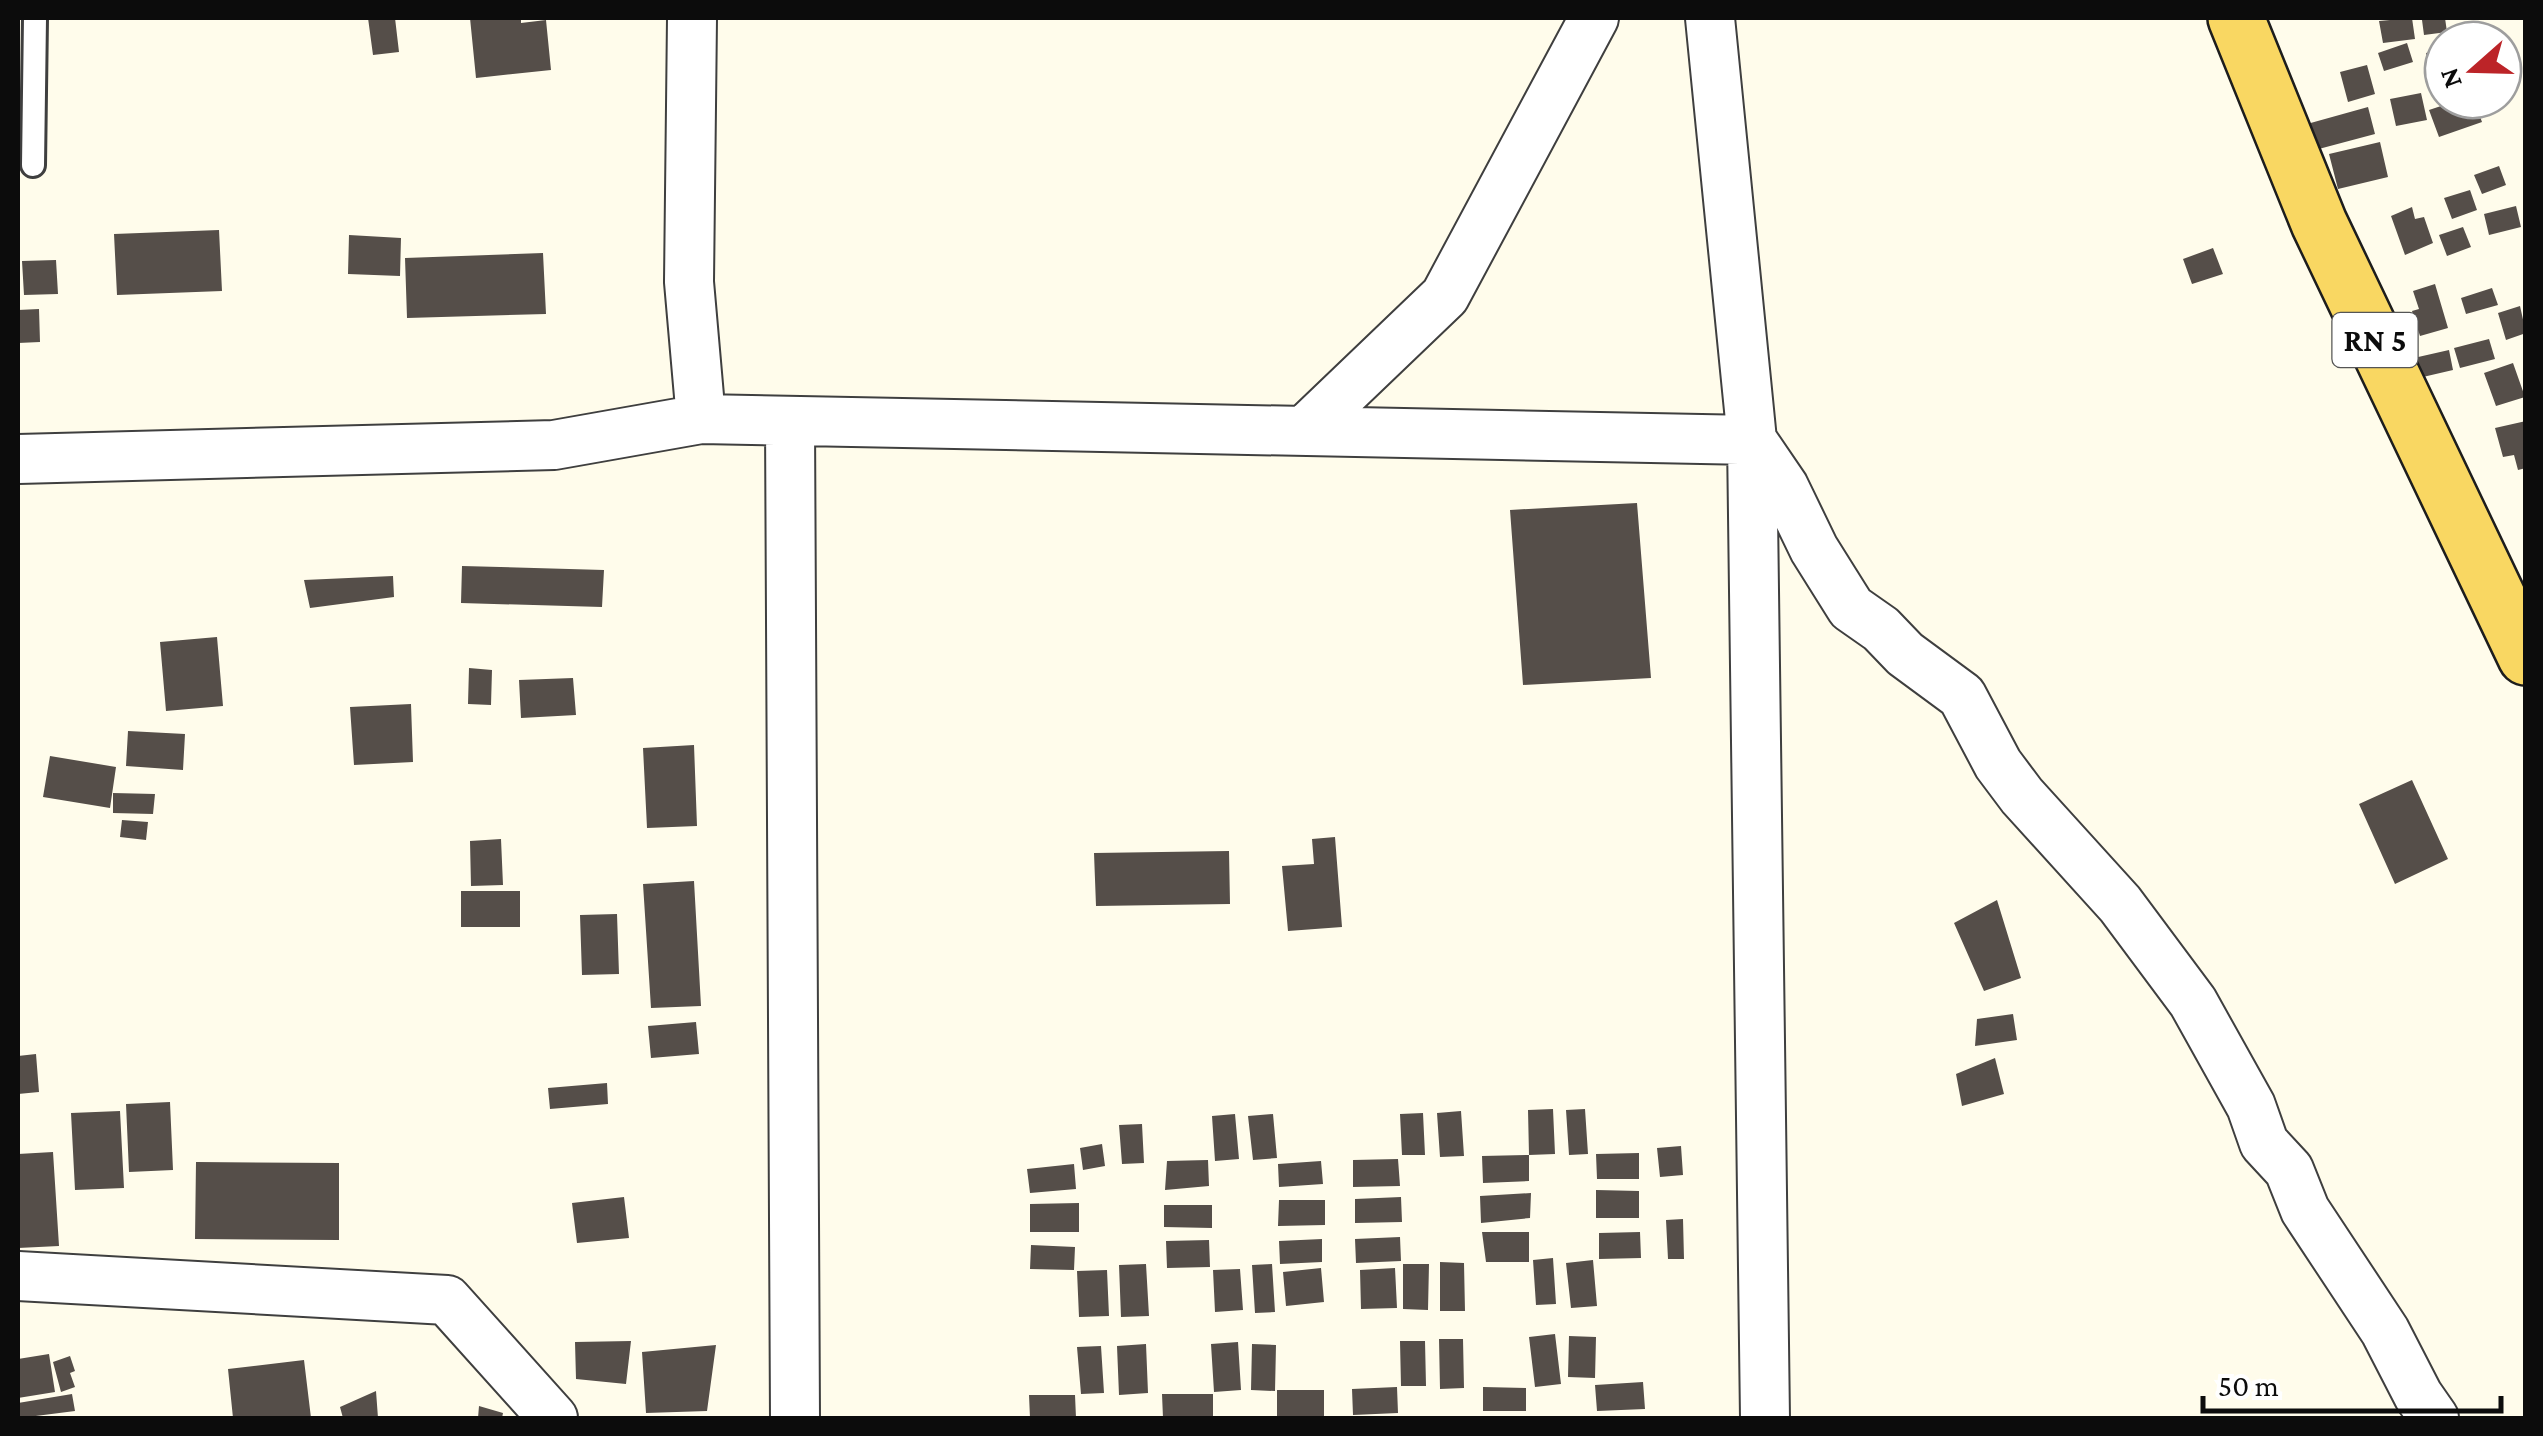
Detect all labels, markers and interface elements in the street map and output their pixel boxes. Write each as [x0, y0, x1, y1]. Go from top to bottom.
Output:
north arrow [2423, 20, 2523, 120]
text: N [2432, 64, 2468, 93]
road number: RN 5 [2332, 313, 2418, 367]
scale bar [2203, 1351, 2500, 1413]
text: 50 m [2218, 1369, 2279, 1402]

